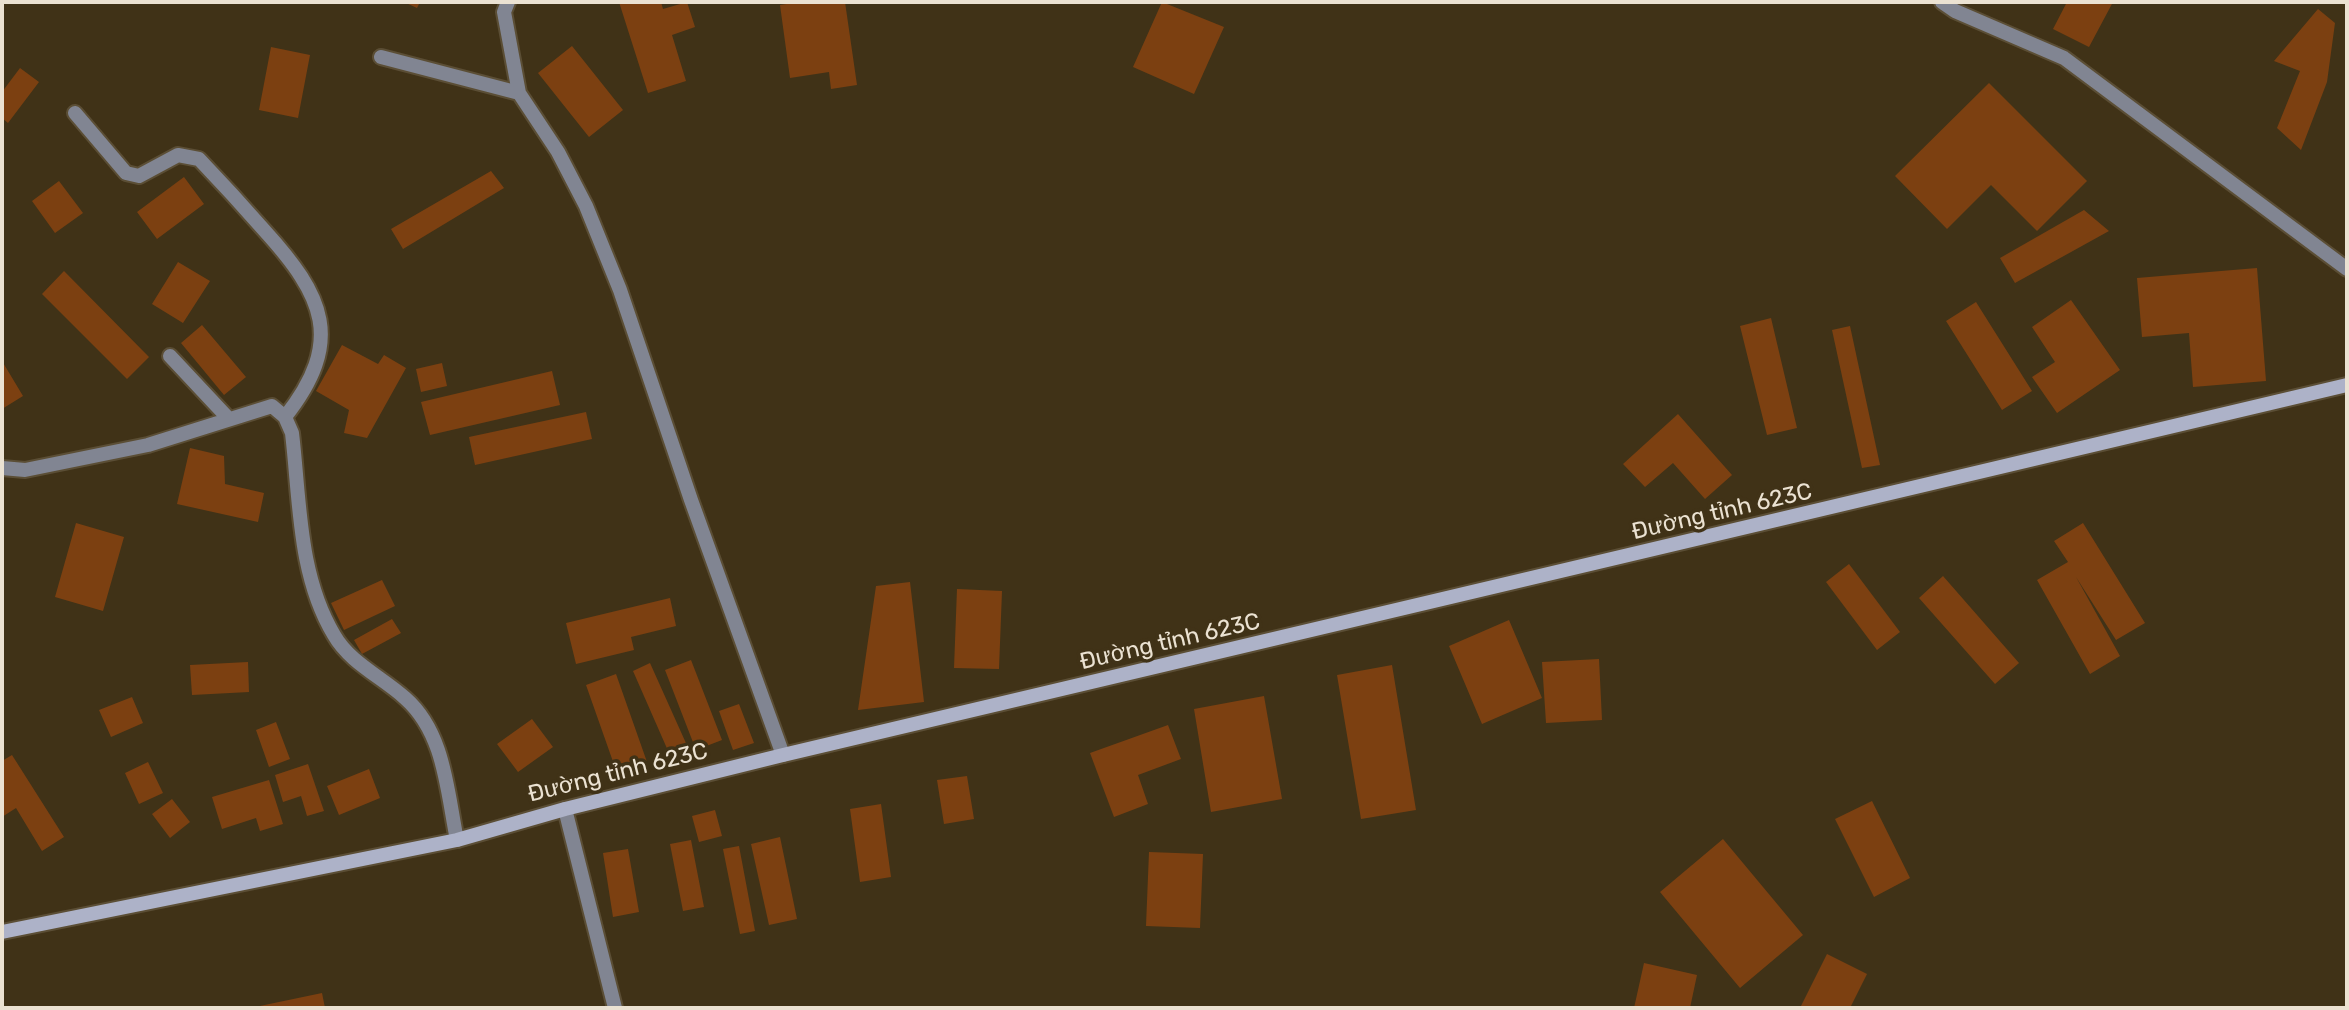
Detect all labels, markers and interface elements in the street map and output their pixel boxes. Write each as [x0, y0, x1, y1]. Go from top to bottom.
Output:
street label: Đường tỉnh 623C [1629, 478, 1815, 546]
street label: Đường tỉnh 623C [1077, 608, 1263, 676]
street label: Đường tỉnh 623C [525, 737, 711, 809]

